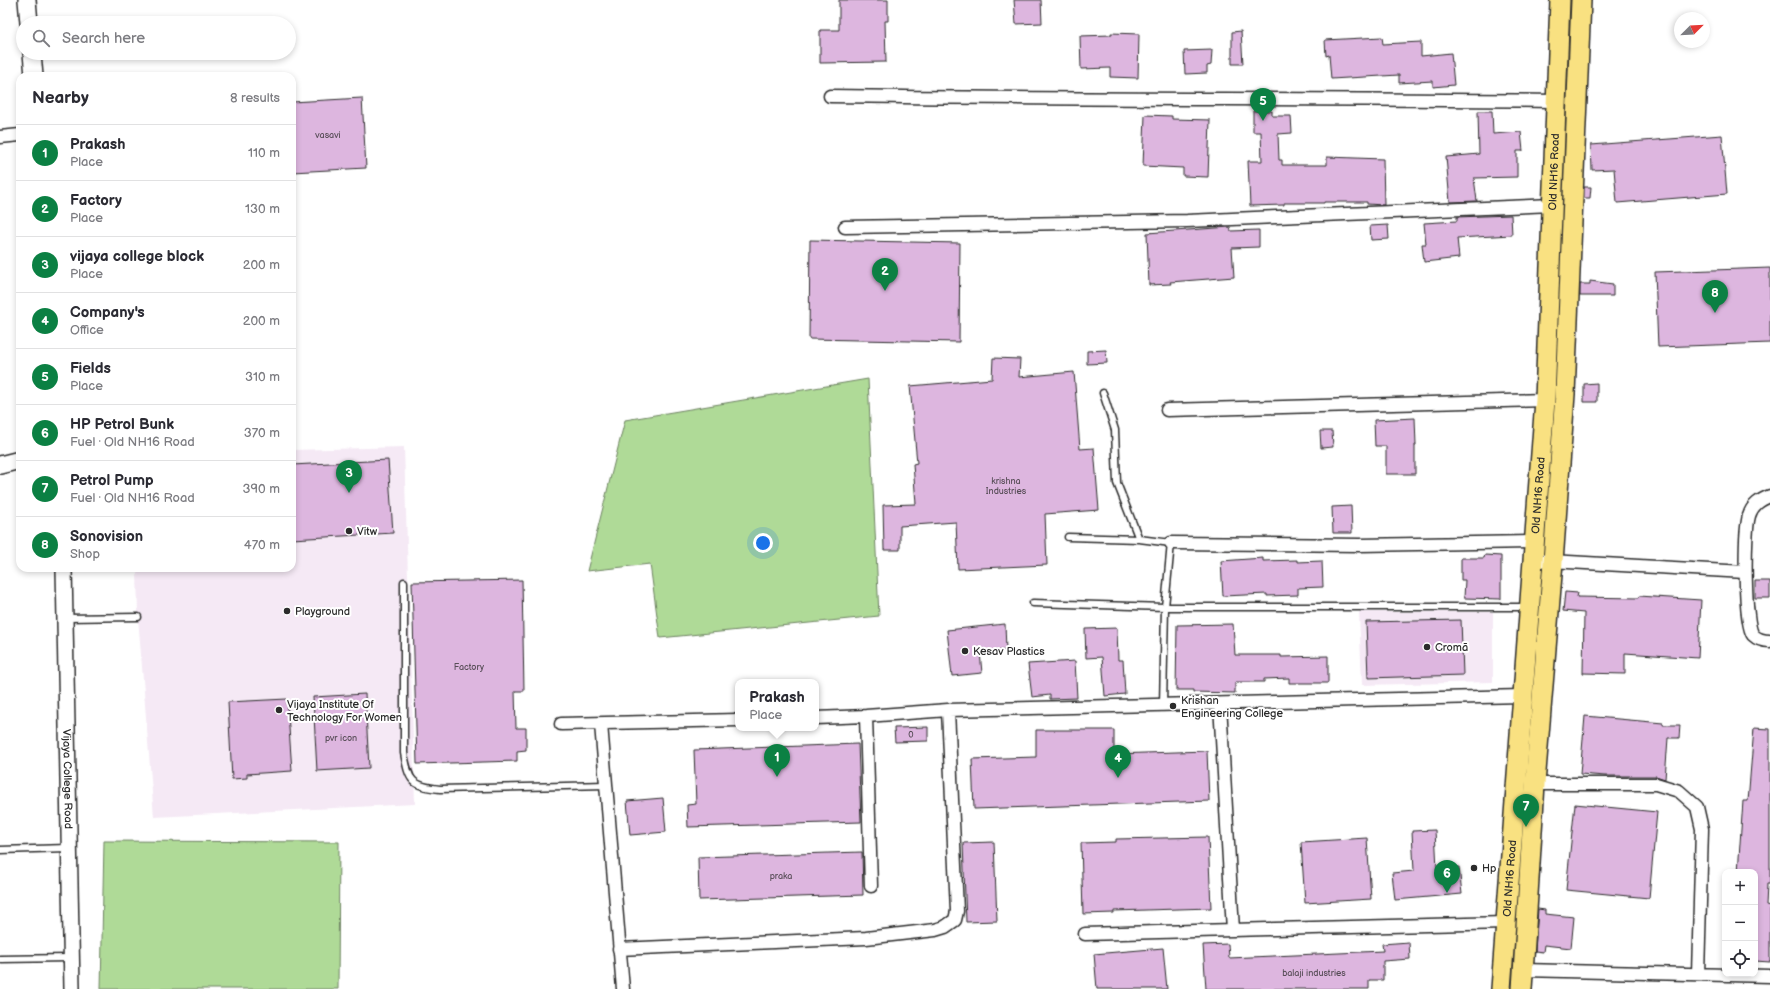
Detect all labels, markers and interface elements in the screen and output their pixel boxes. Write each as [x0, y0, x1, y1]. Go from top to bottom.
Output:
north arrow [1674, 12, 1710, 48]
search box [16, 16, 296, 60]
icon: search [30, 27, 52, 49]
text: Search here [62, 29, 145, 48]
text: Nearby [32, 88, 89, 108]
pin: 5 [1250, 88, 1276, 121]
text: 8 results [230, 90, 280, 106]
house number: vasavi [314, 130, 341, 141]
street label: Old NH16 Road [1546, 133, 1561, 211]
text: Prakash [70, 135, 125, 154]
text: 1 [42, 145, 48, 161]
text: 110 m [248, 145, 280, 161]
text: Place [70, 154, 103, 170]
text: Factory [70, 191, 122, 210]
text: 2 [41, 201, 49, 217]
text: 130 m [245, 201, 280, 217]
text: Place [70, 210, 103, 226]
text: vijaya college block [70, 247, 204, 266]
text: 3 [41, 257, 49, 273]
text: 200 m [243, 257, 280, 273]
pin: 2 [872, 258, 898, 291]
text: Place [70, 266, 103, 282]
pin: 8 [1702, 280, 1728, 313]
text: Company's [70, 303, 145, 322]
text: 4 [41, 313, 49, 329]
text: 200 m [243, 313, 280, 329]
text: Office [70, 322, 104, 338]
text: Fields [70, 359, 111, 378]
text: 5 [41, 369, 49, 385]
text: 310 m [245, 369, 280, 385]
text: Place [70, 378, 103, 394]
text: HP Petrol Bunk [70, 415, 174, 434]
text: 6 [41, 425, 49, 441]
text: 370 m [244, 425, 280, 441]
text: Fuel · Old NH16 Road [70, 434, 195, 450]
street label: Old NH16 Road [1529, 456, 1547, 534]
pin: 3 [336, 460, 362, 493]
text: Petrol Pump [70, 471, 154, 490]
house number: krishna Industries [986, 476, 1027, 497]
text: 7 [41, 481, 49, 497]
text: 390 m [243, 481, 280, 497]
text: Fuel · Old NH16 Road [70, 490, 195, 506]
place label: Vitw [357, 525, 378, 538]
marker: Vitw [344, 526, 354, 536]
text: Sonovision [70, 527, 143, 546]
your location [753, 533, 773, 553]
text: 8 [41, 537, 49, 553]
text: 470 m [244, 537, 280, 553]
text: Shop [70, 546, 100, 562]
place label: Playground [295, 605, 350, 618]
marker: Playground [282, 606, 292, 616]
place label: Cromā [1435, 641, 1468, 654]
marker: Cromā [1422, 642, 1432, 652]
place label: Kesav Plastics [973, 645, 1045, 658]
marker: Kesav Plastics [960, 646, 970, 656]
house number: Factory [454, 662, 485, 673]
popup [735, 679, 819, 731]
text: Prakash [749, 688, 805, 707]
place label: Krishan Engineering College [1181, 694, 1283, 720]
place label: Vijaya Institute Of Technology For Women [287, 698, 402, 724]
marker: Krishan Engineering College [1168, 701, 1178, 711]
marker: Vijaya Institute Of Technology For Women [274, 705, 284, 715]
text: Place [749, 707, 782, 723]
street label: Vijaya College Road [61, 729, 75, 829]
house number: 0 [908, 730, 914, 741]
house number: pvr icon [325, 733, 357, 744]
pin: 1 [764, 744, 790, 777]
pin: 4 [1105, 745, 1131, 778]
pin: 7 [1513, 794, 1539, 827]
street label: Old NH16 Road [1500, 839, 1519, 917]
pin: 6 [1434, 860, 1460, 893]
place label: Hp [1482, 862, 1496, 875]
marker: Hp [1469, 863, 1479, 873]
map controls [1722, 869, 1758, 977]
button: + [1722, 869, 1758, 905]
house number: praka [770, 871, 792, 882]
button: − [1722, 905, 1758, 941]
button: locate [1722, 941, 1758, 977]
house number: balaji industries [1282, 968, 1346, 979]

